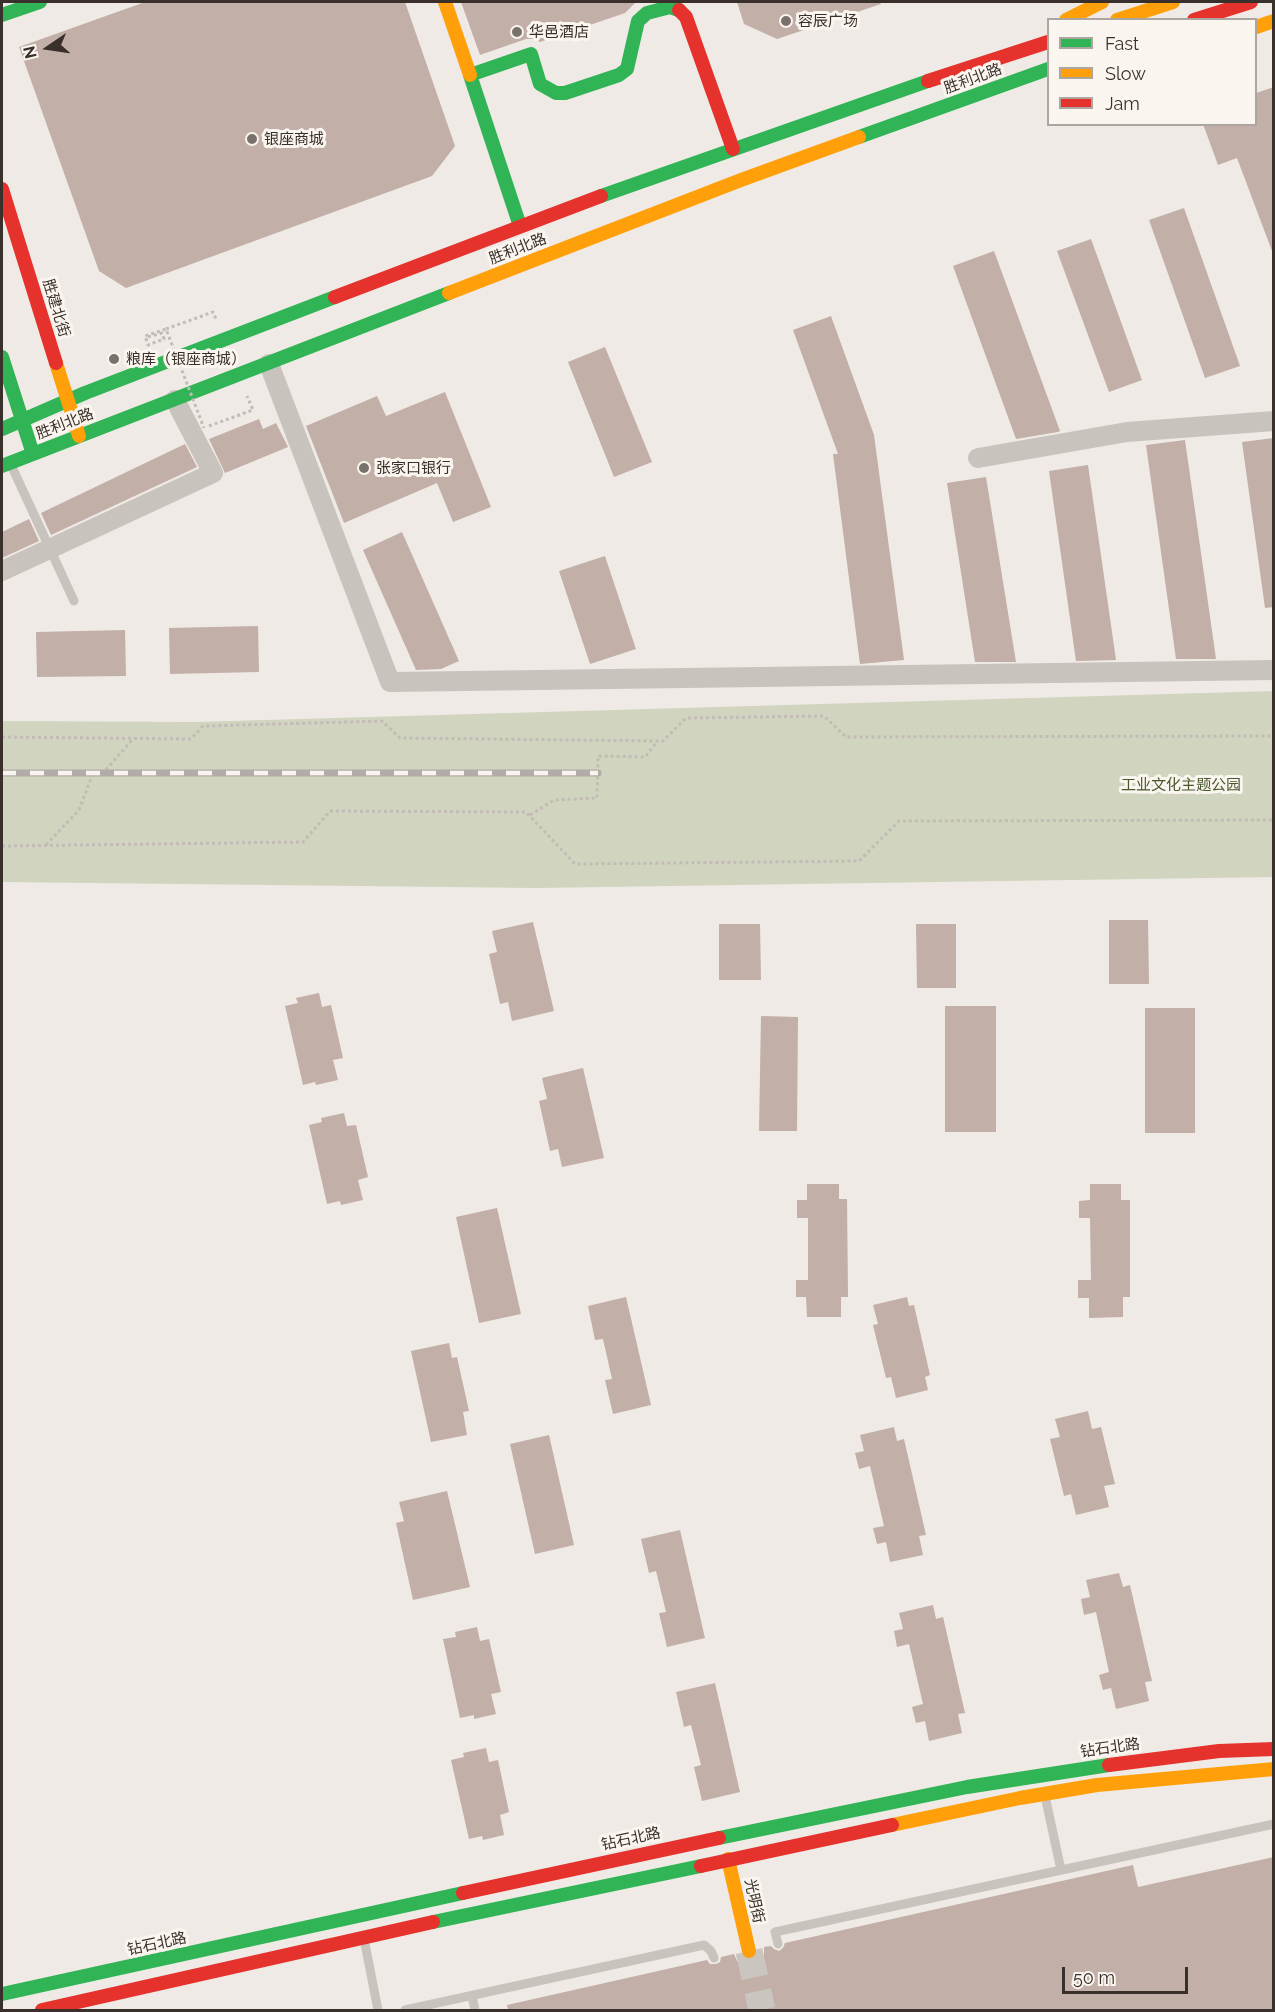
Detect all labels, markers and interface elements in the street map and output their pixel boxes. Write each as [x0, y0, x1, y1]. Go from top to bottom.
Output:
place label: 容辰广场 [798, 12, 858, 30]
marker: 容辰广场 [779, 14, 793, 28]
north arrow [18, 18, 78, 78]
legend [1047, 18, 1257, 126]
place label: 华邑酒店 [529, 23, 589, 41]
marker: 华邑酒店 [510, 25, 524, 39]
text: Fast [1105, 33, 1139, 54]
text: N [19, 44, 41, 60]
street label: 胜利北路 [942, 60, 1004, 98]
text: Slow [1105, 63, 1146, 84]
text: Jam [1105, 93, 1140, 114]
place label: 银座商城 [264, 130, 324, 148]
marker: 银座商城 [245, 132, 259, 146]
street label: 胜利北路 [487, 230, 549, 268]
street label: 胜建北街 [39, 277, 73, 339]
place label: 粮库（银座商城） [126, 350, 246, 368]
marker: 粮库（银座商城） [107, 352, 121, 366]
street label: 胜利北路 [34, 405, 96, 443]
place label: 张家口银行 [376, 459, 451, 477]
marker: 张家口银行 [357, 461, 371, 475]
park label: 工业文化主题公园 [1121, 776, 1241, 794]
street label: 钻石北路 [1079, 1735, 1141, 1761]
street label: 钻石北路 [600, 1824, 662, 1854]
street label: 光明街 [741, 1877, 767, 1925]
street label: 钻石北路 [126, 1929, 188, 1959]
scale bar [1065, 1955, 1191, 1993]
text: 50 m [1073, 1967, 1115, 1988]

